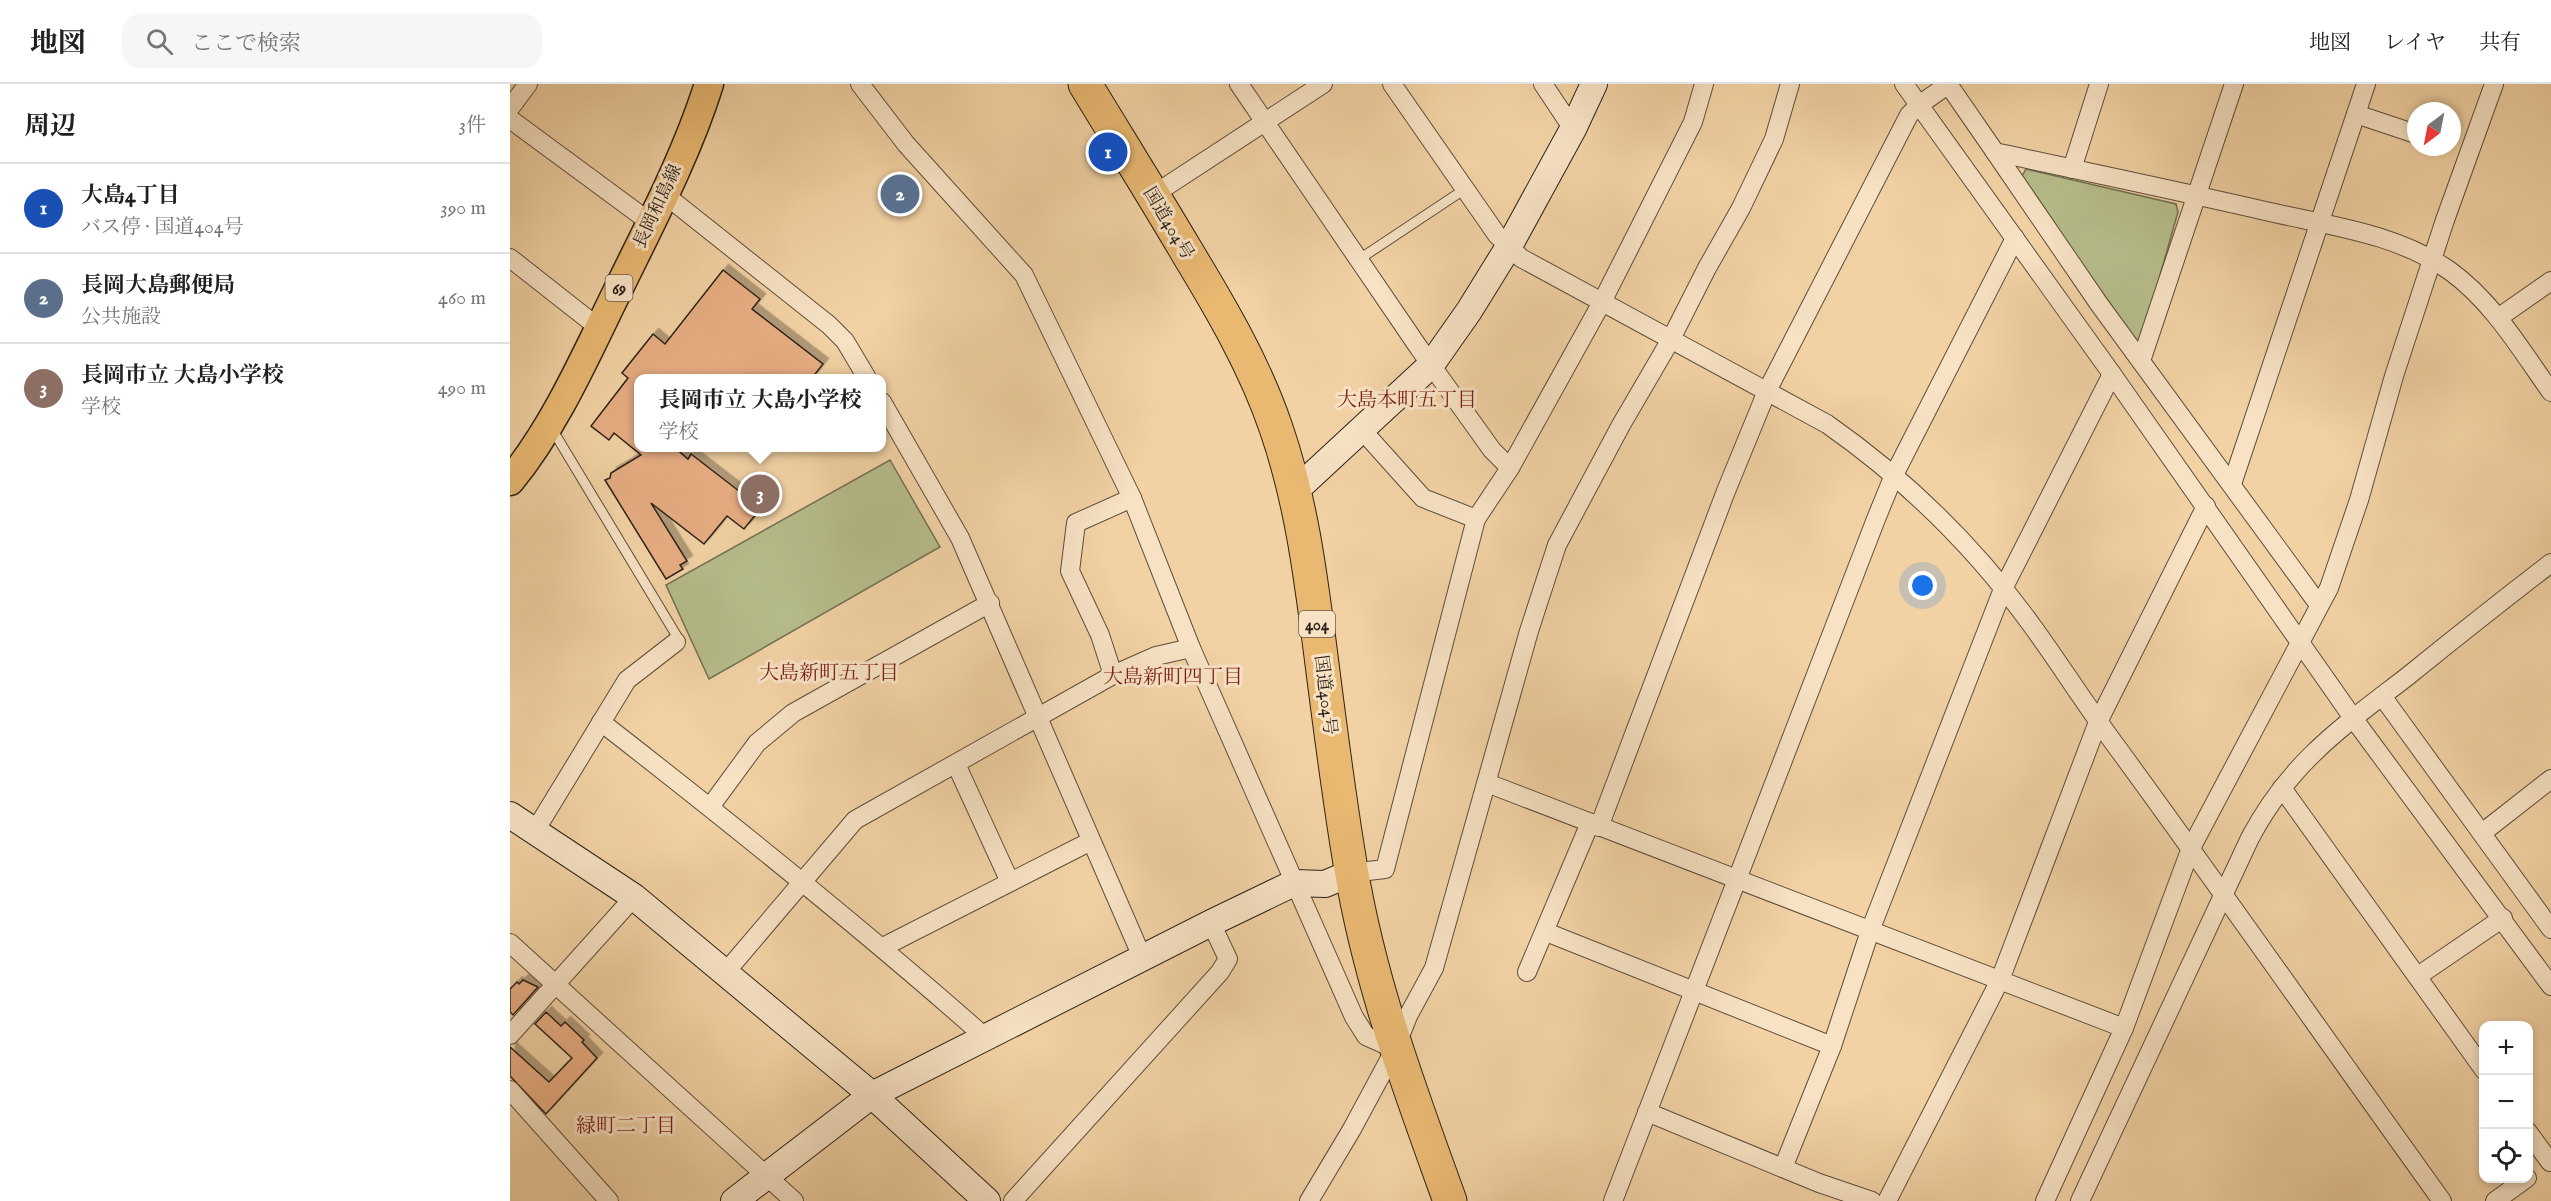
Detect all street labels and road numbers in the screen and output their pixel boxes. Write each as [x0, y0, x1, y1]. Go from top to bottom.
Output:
street label: 長岡和島線 [629, 161, 688, 252]
street label: 国道404号 [1137, 183, 1198, 264]
road number: 69 [606, 275, 632, 301]
road number: 404 [1299, 611, 1335, 637]
street label: 国道404号 [1308, 654, 1341, 737]

